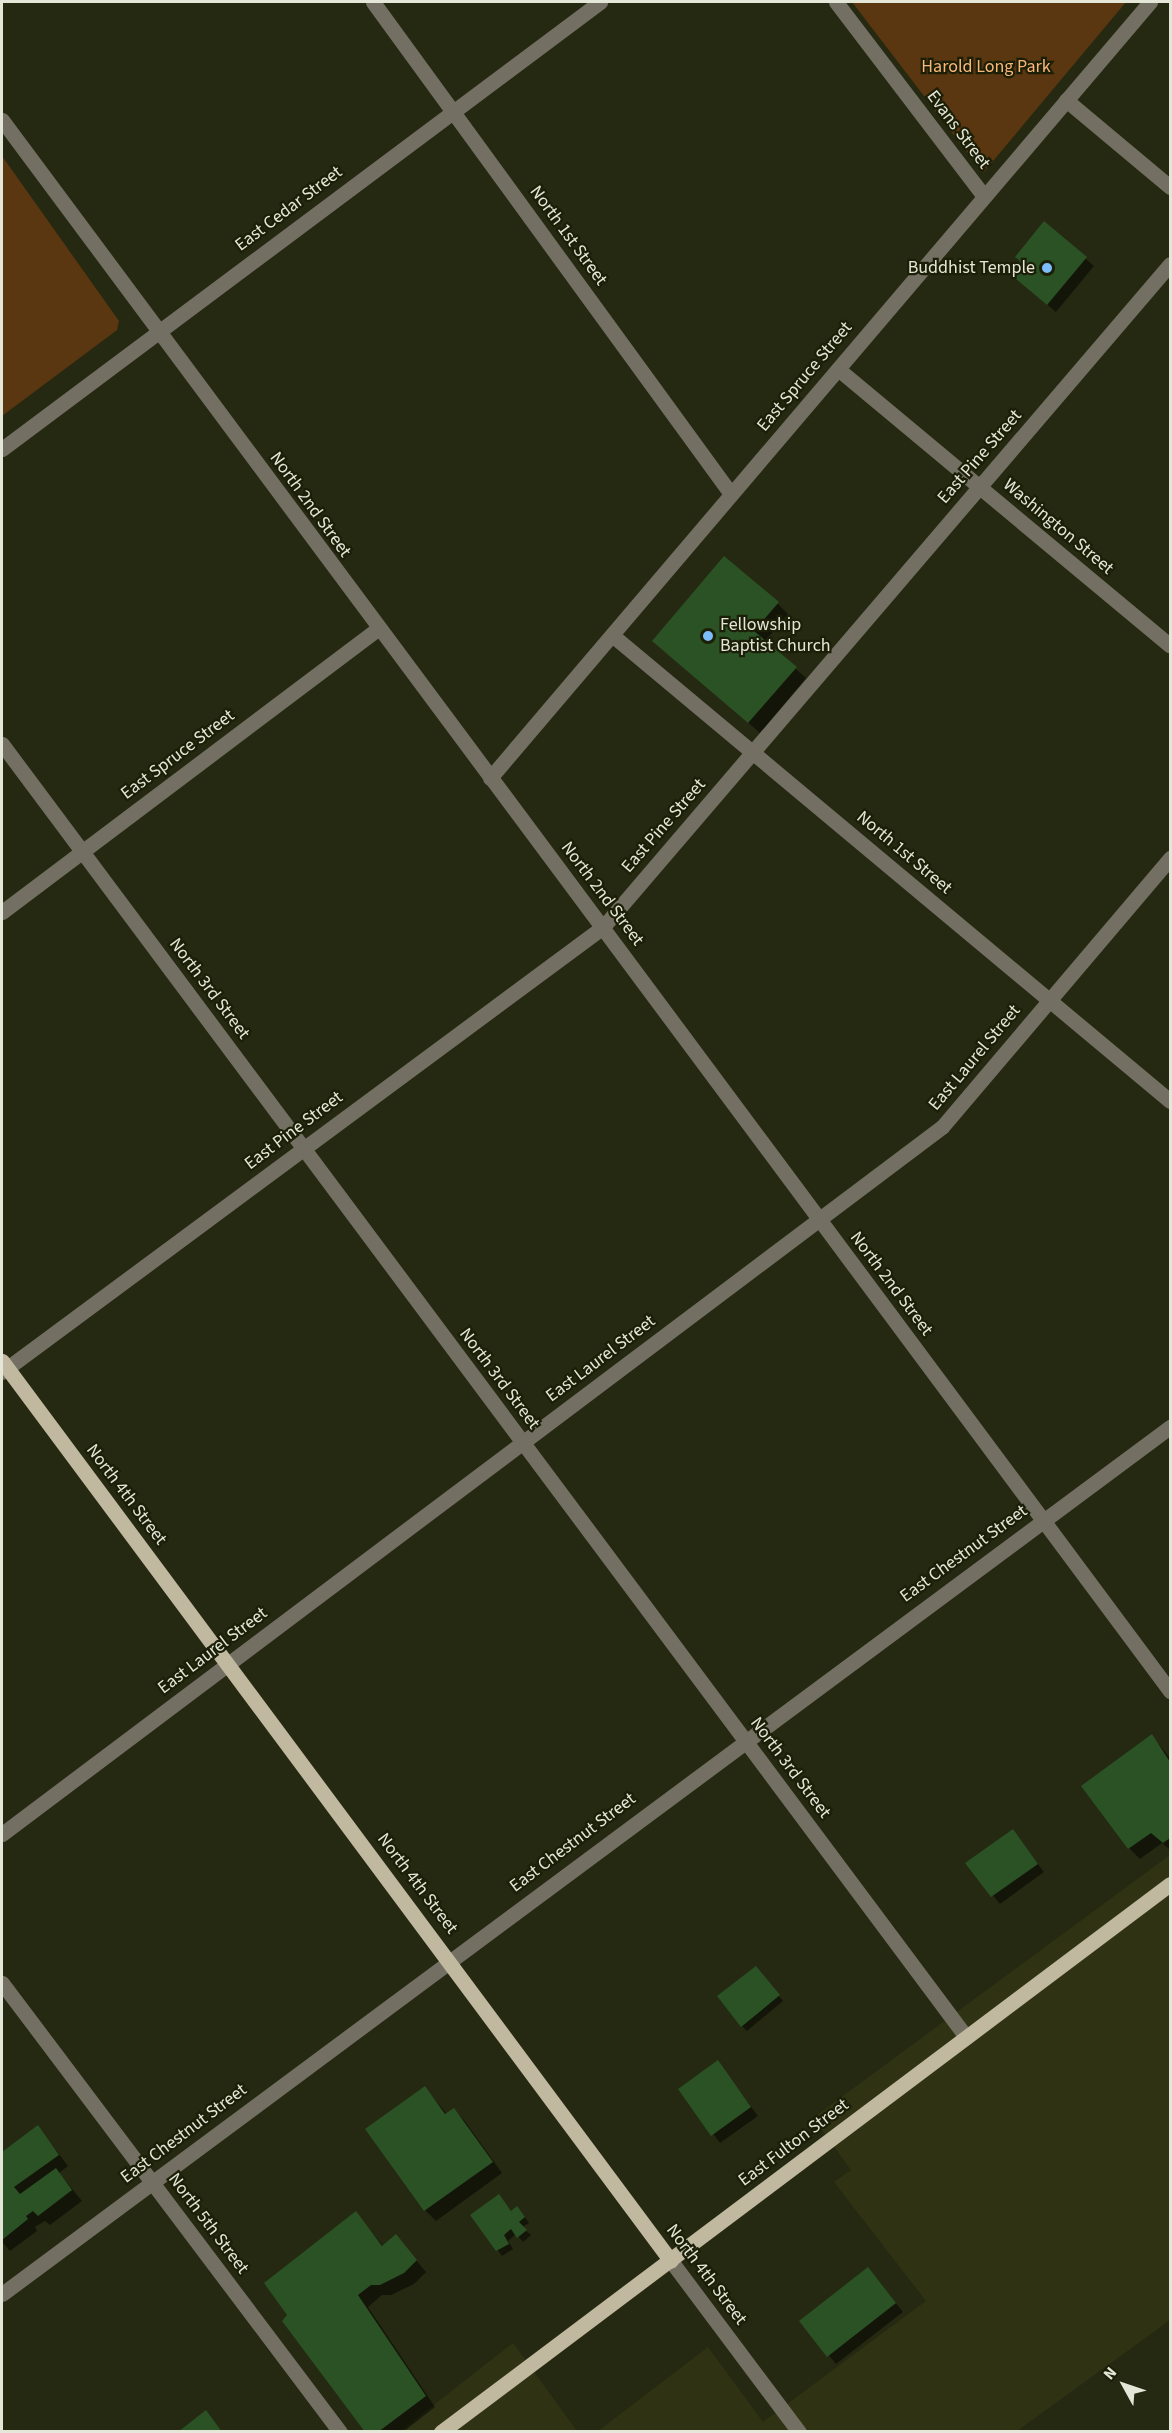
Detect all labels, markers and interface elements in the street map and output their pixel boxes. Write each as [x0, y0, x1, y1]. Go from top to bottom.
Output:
park label: Harold Long Park [921, 56, 1051, 78]
street label: Evans Street [922, 87, 994, 173]
street label: East Cedar Street [231, 162, 347, 256]
street label: North 1st Street [525, 182, 611, 290]
place label: Buddhist Temple [908, 257, 1035, 279]
marker: Buddhist Temple [1040, 261, 1054, 275]
street label: East Spruce Street [753, 318, 857, 436]
street label: East Pine Street [933, 406, 1027, 508]
street label: North 2nd Street [265, 448, 355, 562]
street label: Washington Street [998, 474, 1118, 580]
place label: Fellowship Baptist Church [720, 615, 831, 658]
marker: Fellowship Baptist Church [701, 629, 715, 643]
street label: East Spruce Street [117, 705, 239, 805]
street label: East Pine Street [617, 775, 711, 877]
street label: North 1st Street [852, 807, 956, 899]
street label: North 2nd Street [556, 838, 648, 950]
street label: North 3rd Street [164, 934, 254, 1044]
street label: East Laurel Street [925, 1001, 1025, 1115]
street label: East Pine Street [241, 1087, 347, 1175]
street label: North 2nd Street [845, 1228, 937, 1340]
street label: East Laurel Street [542, 1311, 660, 1407]
street label: North 3rd Street [454, 1324, 544, 1434]
street label: North 4th Street [81, 1440, 171, 1550]
street label: East Chestnut Street [896, 1501, 1032, 1607]
street label: East Laurel Street [154, 1603, 272, 1699]
street label: North 3rd Street [745, 1713, 835, 1823]
street label: East Chestnut Street [506, 1789, 640, 1897]
street label: North 4th Street [372, 1829, 462, 1939]
street label: East Chestnut Street [117, 2080, 251, 2188]
street label: East Fulton Street [735, 2094, 853, 2192]
street label: North 5th Street [163, 2169, 253, 2279]
street label: North 4th Street [661, 2220, 751, 2330]
north arrow [1094, 2355, 1154, 2415]
text: N [1098, 2362, 1122, 2385]

